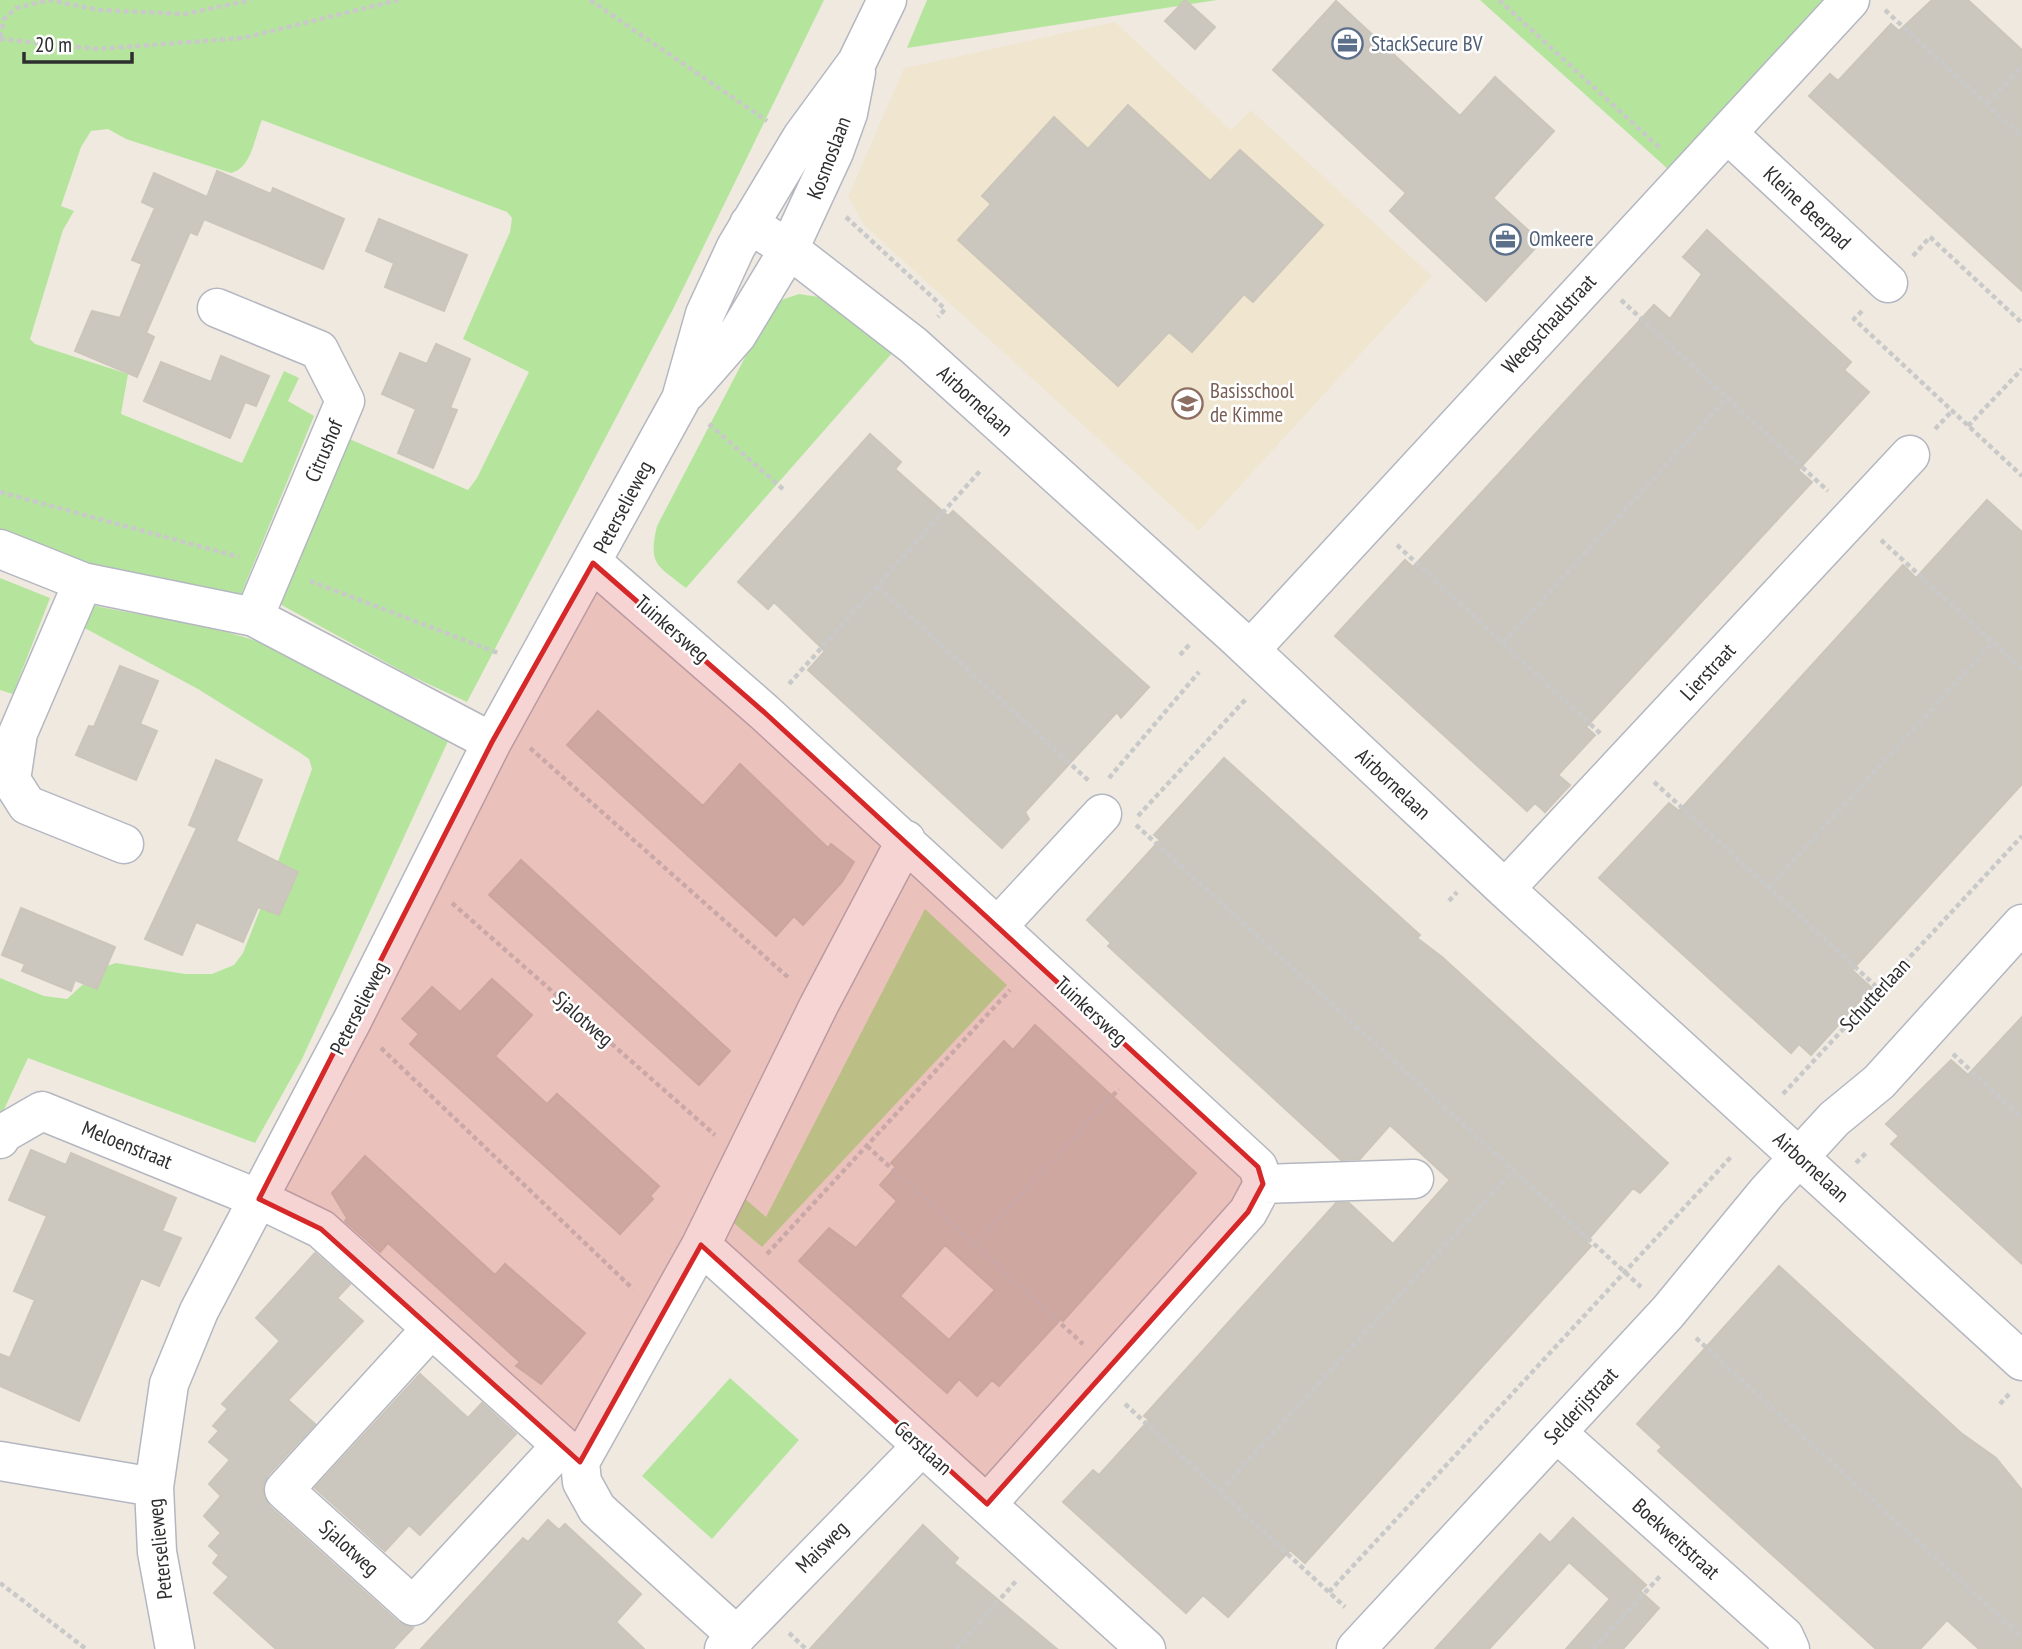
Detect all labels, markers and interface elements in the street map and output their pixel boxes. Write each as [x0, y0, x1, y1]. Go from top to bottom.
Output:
scale bar [24, 21, 133, 65]
office icon: StackSecure BV [1331, 27, 1365, 61]
place label: StackSecure BV [1371, 30, 1483, 57]
text: 20 m [35, 31, 72, 58]
street label: Kosmoslaan [800, 113, 857, 203]
street label: Kleine Beerpad [1758, 160, 1857, 255]
office icon: Omkeere [1489, 222, 1523, 256]
place label: Omkeere [1529, 225, 1594, 252]
street label: Weegschaalstraat [1496, 268, 1602, 379]
street label: Airbornelaan [932, 359, 1019, 442]
place label: Basisschool de Kimme [1210, 377, 1294, 428]
school or university icon: Basisschool de Kimme [1170, 386, 1204, 420]
street label: Citrushof [298, 415, 349, 486]
street label: Peterselieweg [587, 456, 658, 558]
street label: Tuinkersweg [630, 589, 715, 668]
street label: Lierstraat [1674, 637, 1741, 706]
street label: Airbornelaan [1350, 742, 1437, 825]
street label: Schutterlaan [1834, 952, 1916, 1037]
street label: Peterselieweg [324, 957, 394, 1059]
street label: Tuinkersweg [1049, 970, 1133, 1051]
street label: Sjalotweg [548, 985, 619, 1052]
street label: Meloenstraat [78, 1114, 177, 1175]
street label: Airbornelaan [1768, 1125, 1855, 1208]
street label: Selderijstraat [1538, 1361, 1624, 1450]
street label: Gerstlaan [889, 1415, 958, 1481]
street label: Boekweitstraat [1627, 1492, 1726, 1585]
street label: Peterselieweg [141, 1497, 178, 1601]
street label: Sjalotweg [314, 1514, 385, 1582]
street label: Maisweg [790, 1515, 854, 1579]

